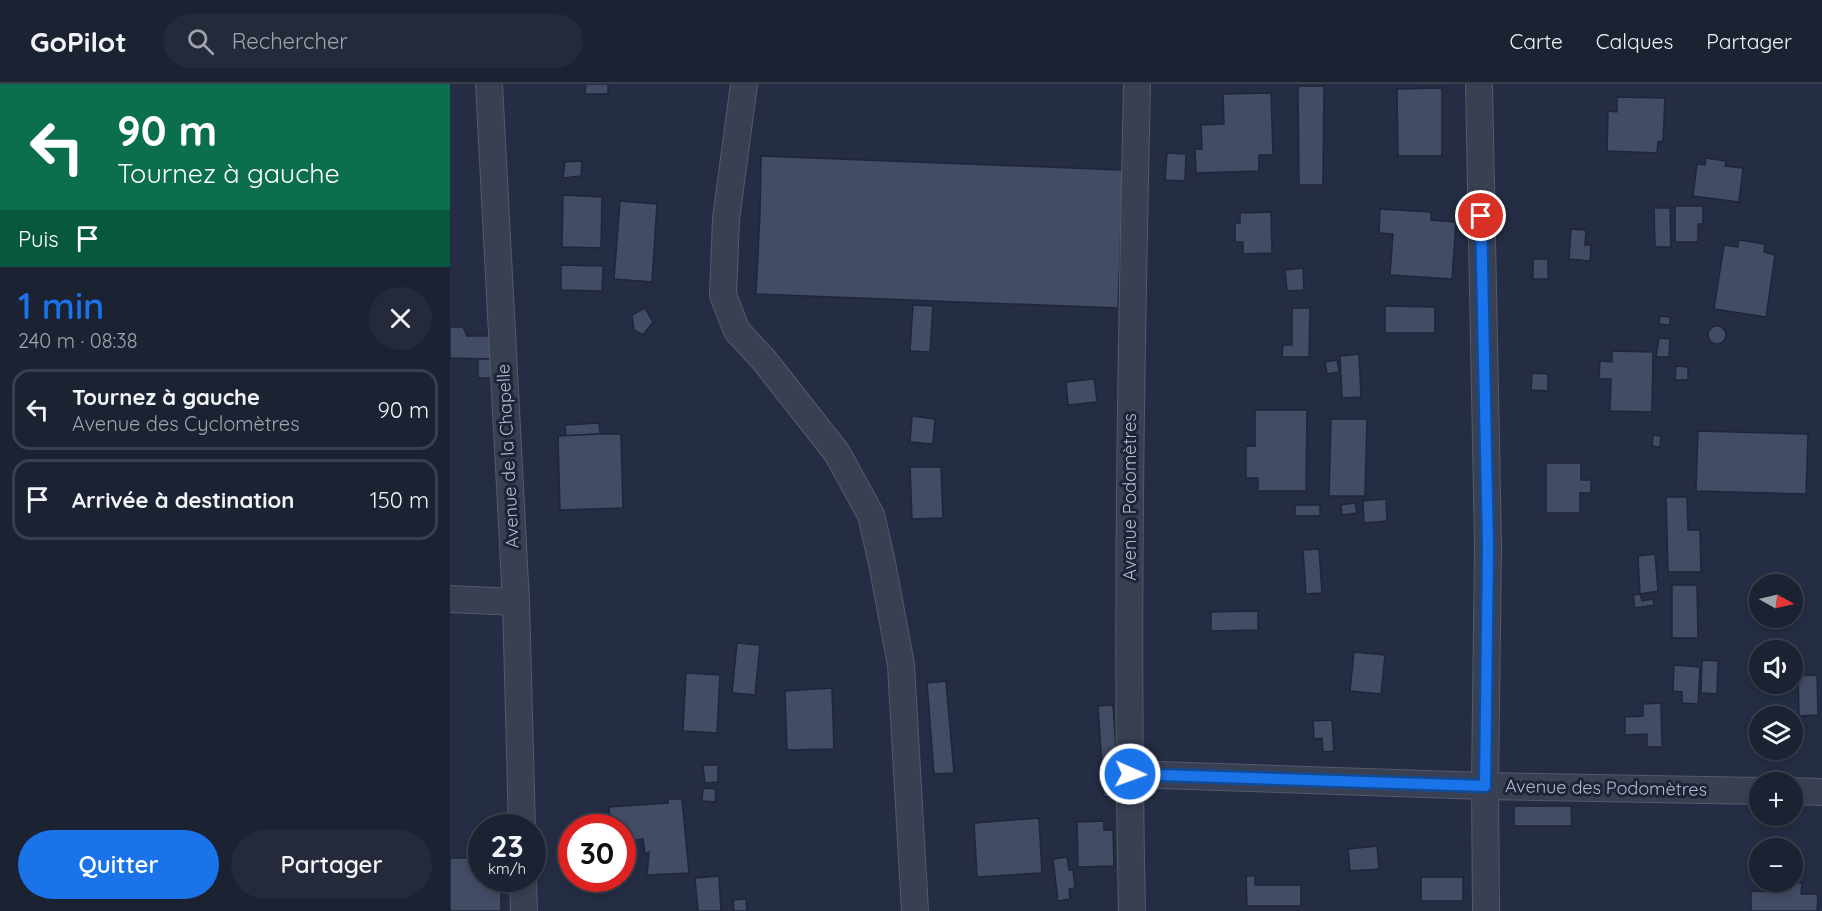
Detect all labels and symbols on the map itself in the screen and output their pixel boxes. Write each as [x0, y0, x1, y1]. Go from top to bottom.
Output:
pin [1455, 190, 1506, 241]
street label: Avenue de la Chapelle [491, 363, 524, 549]
street label: Avenue Podomètres [1118, 413, 1141, 581]
north arrow [1749, 574, 1803, 628]
position arrow [1098, 742, 1162, 806]
street label: Avenue des Podomètres [1505, 774, 1707, 801]
speed limit sign: 30 [558, 814, 636, 892]

